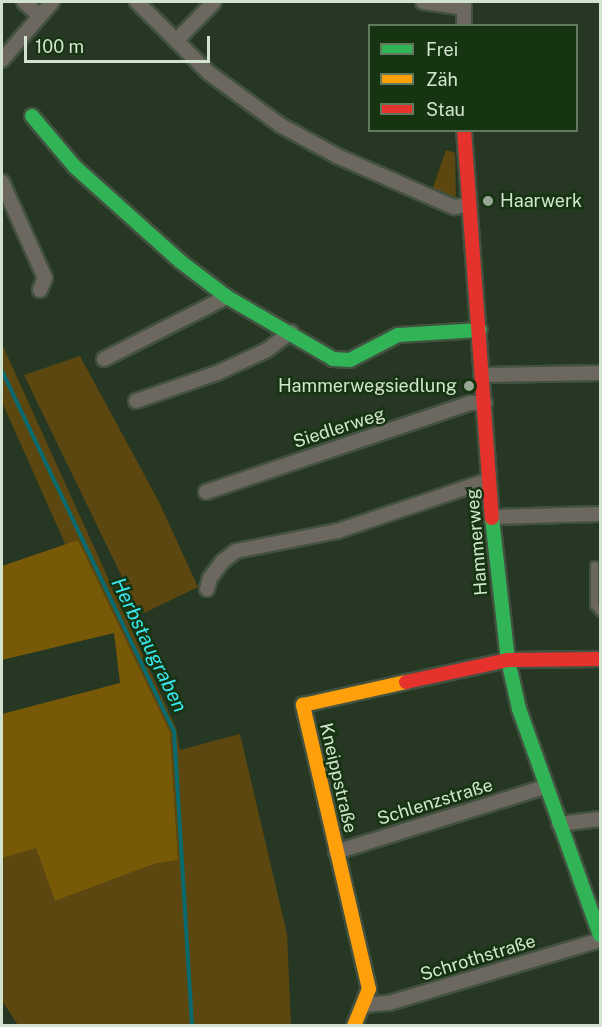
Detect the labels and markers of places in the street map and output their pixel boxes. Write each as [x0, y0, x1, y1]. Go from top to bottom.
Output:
place label: Haarwerk [500, 190, 582, 212]
marker: Haarwerk [481, 194, 495, 208]
place label: Hammerwegsiedlung [278, 375, 457, 397]
marker: Hammerwegsiedlung [462, 379, 476, 393]

